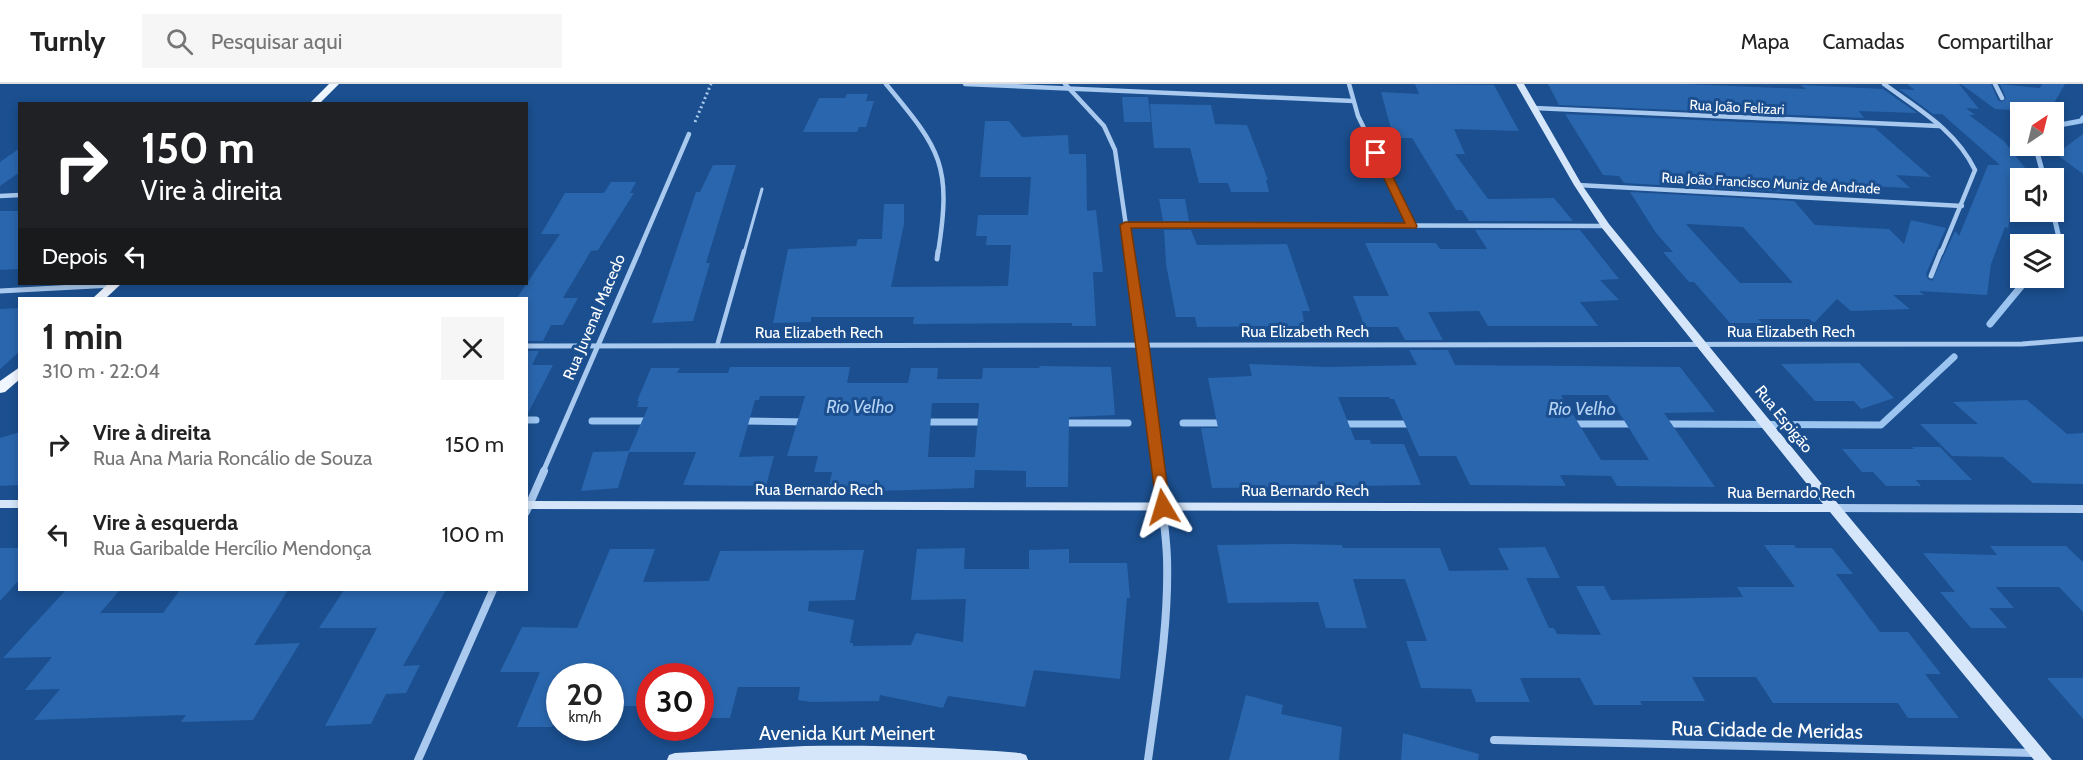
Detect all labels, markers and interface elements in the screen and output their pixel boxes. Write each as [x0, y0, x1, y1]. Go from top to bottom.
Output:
search box [142, 14, 562, 68]
text: Turnly [30, 24, 106, 58]
icon: search [163, 25, 196, 58]
text: Pesquisar aqui [211, 28, 342, 55]
text: Mapa [1741, 29, 1789, 54]
text: Camadas [1822, 29, 1904, 54]
text: Compartilhar [1937, 29, 2053, 54]
street label: Rua João Felizari [1689, 96, 1785, 118]
north arrow [2010, 102, 2064, 156]
map controls [2010, 102, 2064, 288]
text: 150 m [141, 122, 255, 174]
icon: right [42, 126, 120, 204]
pin [1350, 127, 1401, 178]
icon: arrive [1359, 136, 1392, 169]
street label: Rua João Francisco Muniz de Andrade [1661, 168, 1881, 198]
button: sound [2010, 168, 2064, 222]
text: Vire à direita [141, 174, 282, 207]
button: layers [2010, 234, 2064, 288]
icon: left [119, 240, 152, 273]
text: Depois [42, 243, 107, 270]
street label: Rua Juvenal Macedo [559, 251, 629, 383]
text: 1 min [42, 314, 123, 358]
button: close [441, 317, 504, 380]
street label: Rua Elizabeth Rech [1241, 322, 1369, 341]
street label: Rua Elizabeth Rech [1727, 322, 1855, 341]
street label: Rua Elizabeth Rech [755, 323, 883, 342]
text: 310 m · 22:04 [42, 359, 160, 383]
street label: Rua Espigão [1751, 381, 1817, 457]
water label: Rio Velho [826, 396, 894, 418]
water label: Rio Velho [1548, 398, 1616, 420]
text: Vire à direita [93, 419, 211, 446]
icon: right [42, 428, 75, 461]
text: 150 m [445, 431, 504, 458]
text: Rua Ana Maria Roncálio de Souza [93, 446, 372, 470]
position arrow [1131, 475, 1195, 539]
street label: Rua Bernardo Rech [755, 480, 883, 499]
street label: Rua Bernardo Rech [1241, 481, 1369, 500]
street label: Rua Bernardo Rech [1727, 483, 1855, 502]
text: Vire à esquerda [93, 509, 238, 536]
icon: left [42, 518, 75, 551]
text: 100 m [442, 521, 504, 548]
text: Rua Garibalde Hercílio Mendonça [93, 536, 371, 560]
speed limit sign: 30 [636, 663, 714, 741]
text: 20 [566, 676, 604, 713]
text: km/h [569, 708, 601, 726]
street label: Rua Cidade de Meridas [1671, 716, 1863, 744]
street label: Avenida Kurt Meinert [759, 721, 935, 745]

